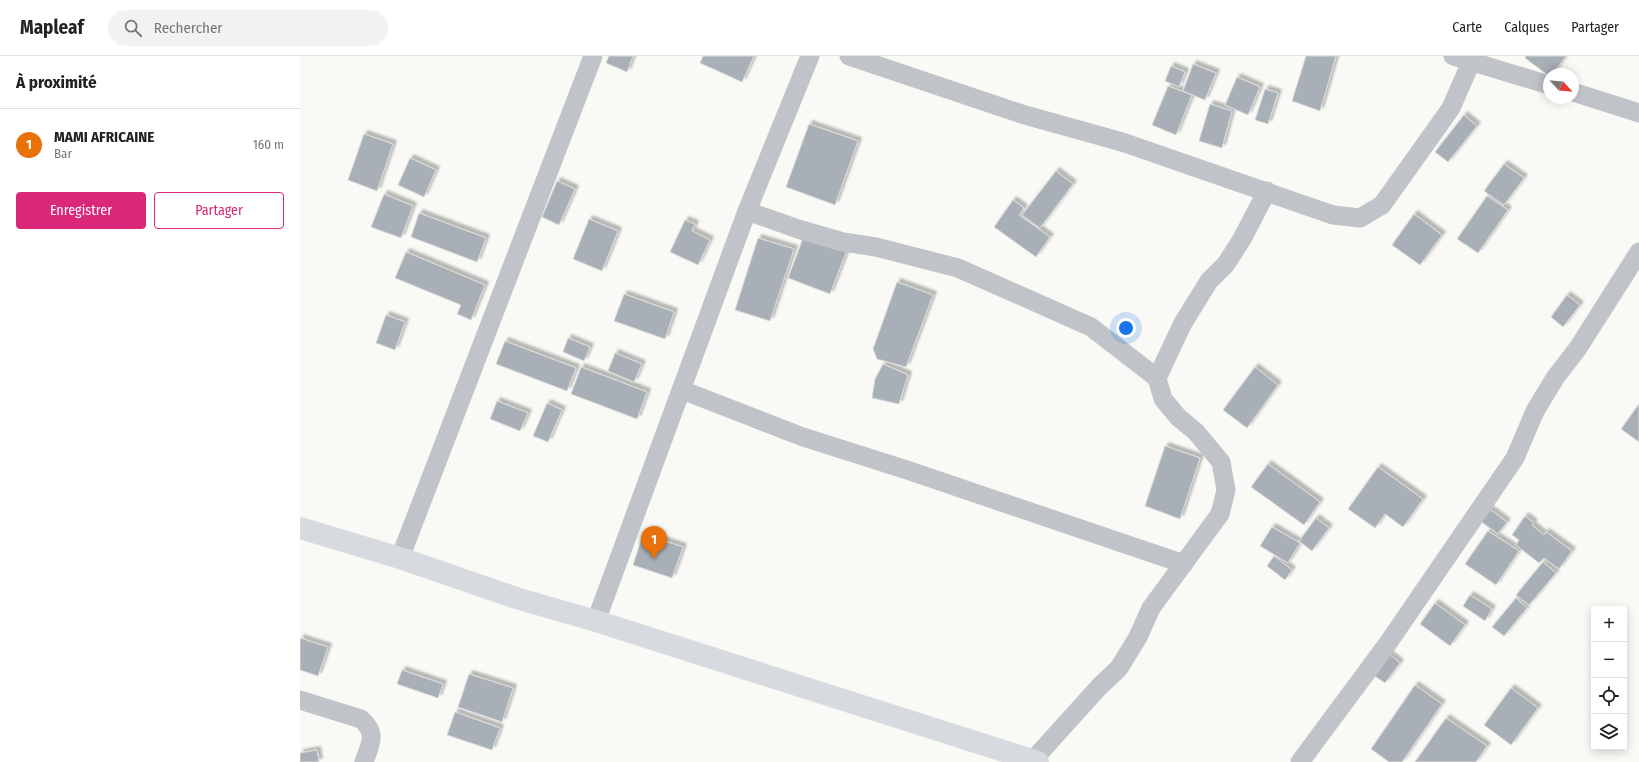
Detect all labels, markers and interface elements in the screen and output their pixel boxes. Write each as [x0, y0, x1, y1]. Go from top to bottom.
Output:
search box [108, 10, 388, 46]
text: Mapleaf [20, 16, 84, 39]
icon: search [122, 17, 144, 39]
text: Rechercher [154, 19, 223, 37]
text: Carte [1452, 19, 1482, 36]
text: Calques [1504, 19, 1549, 36]
text: Partager [1571, 19, 1619, 36]
north arrow [1543, 68, 1579, 104]
text: À proximité [16, 72, 97, 93]
text: MAMI AFRICAINE [54, 128, 154, 146]
text: 1 [26, 137, 32, 152]
text: 160 m [253, 137, 284, 152]
text: Bar [54, 146, 72, 161]
button: Enregistrer [16, 192, 146, 229]
button: Partager [154, 192, 284, 229]
your location [1116, 318, 1136, 338]
pin: 1 [641, 526, 667, 559]
map controls [1591, 606, 1627, 750]
button: + [1591, 606, 1627, 642]
button: − [1591, 642, 1627, 678]
button: locate [1591, 678, 1627, 714]
button: layers [1591, 714, 1627, 750]

